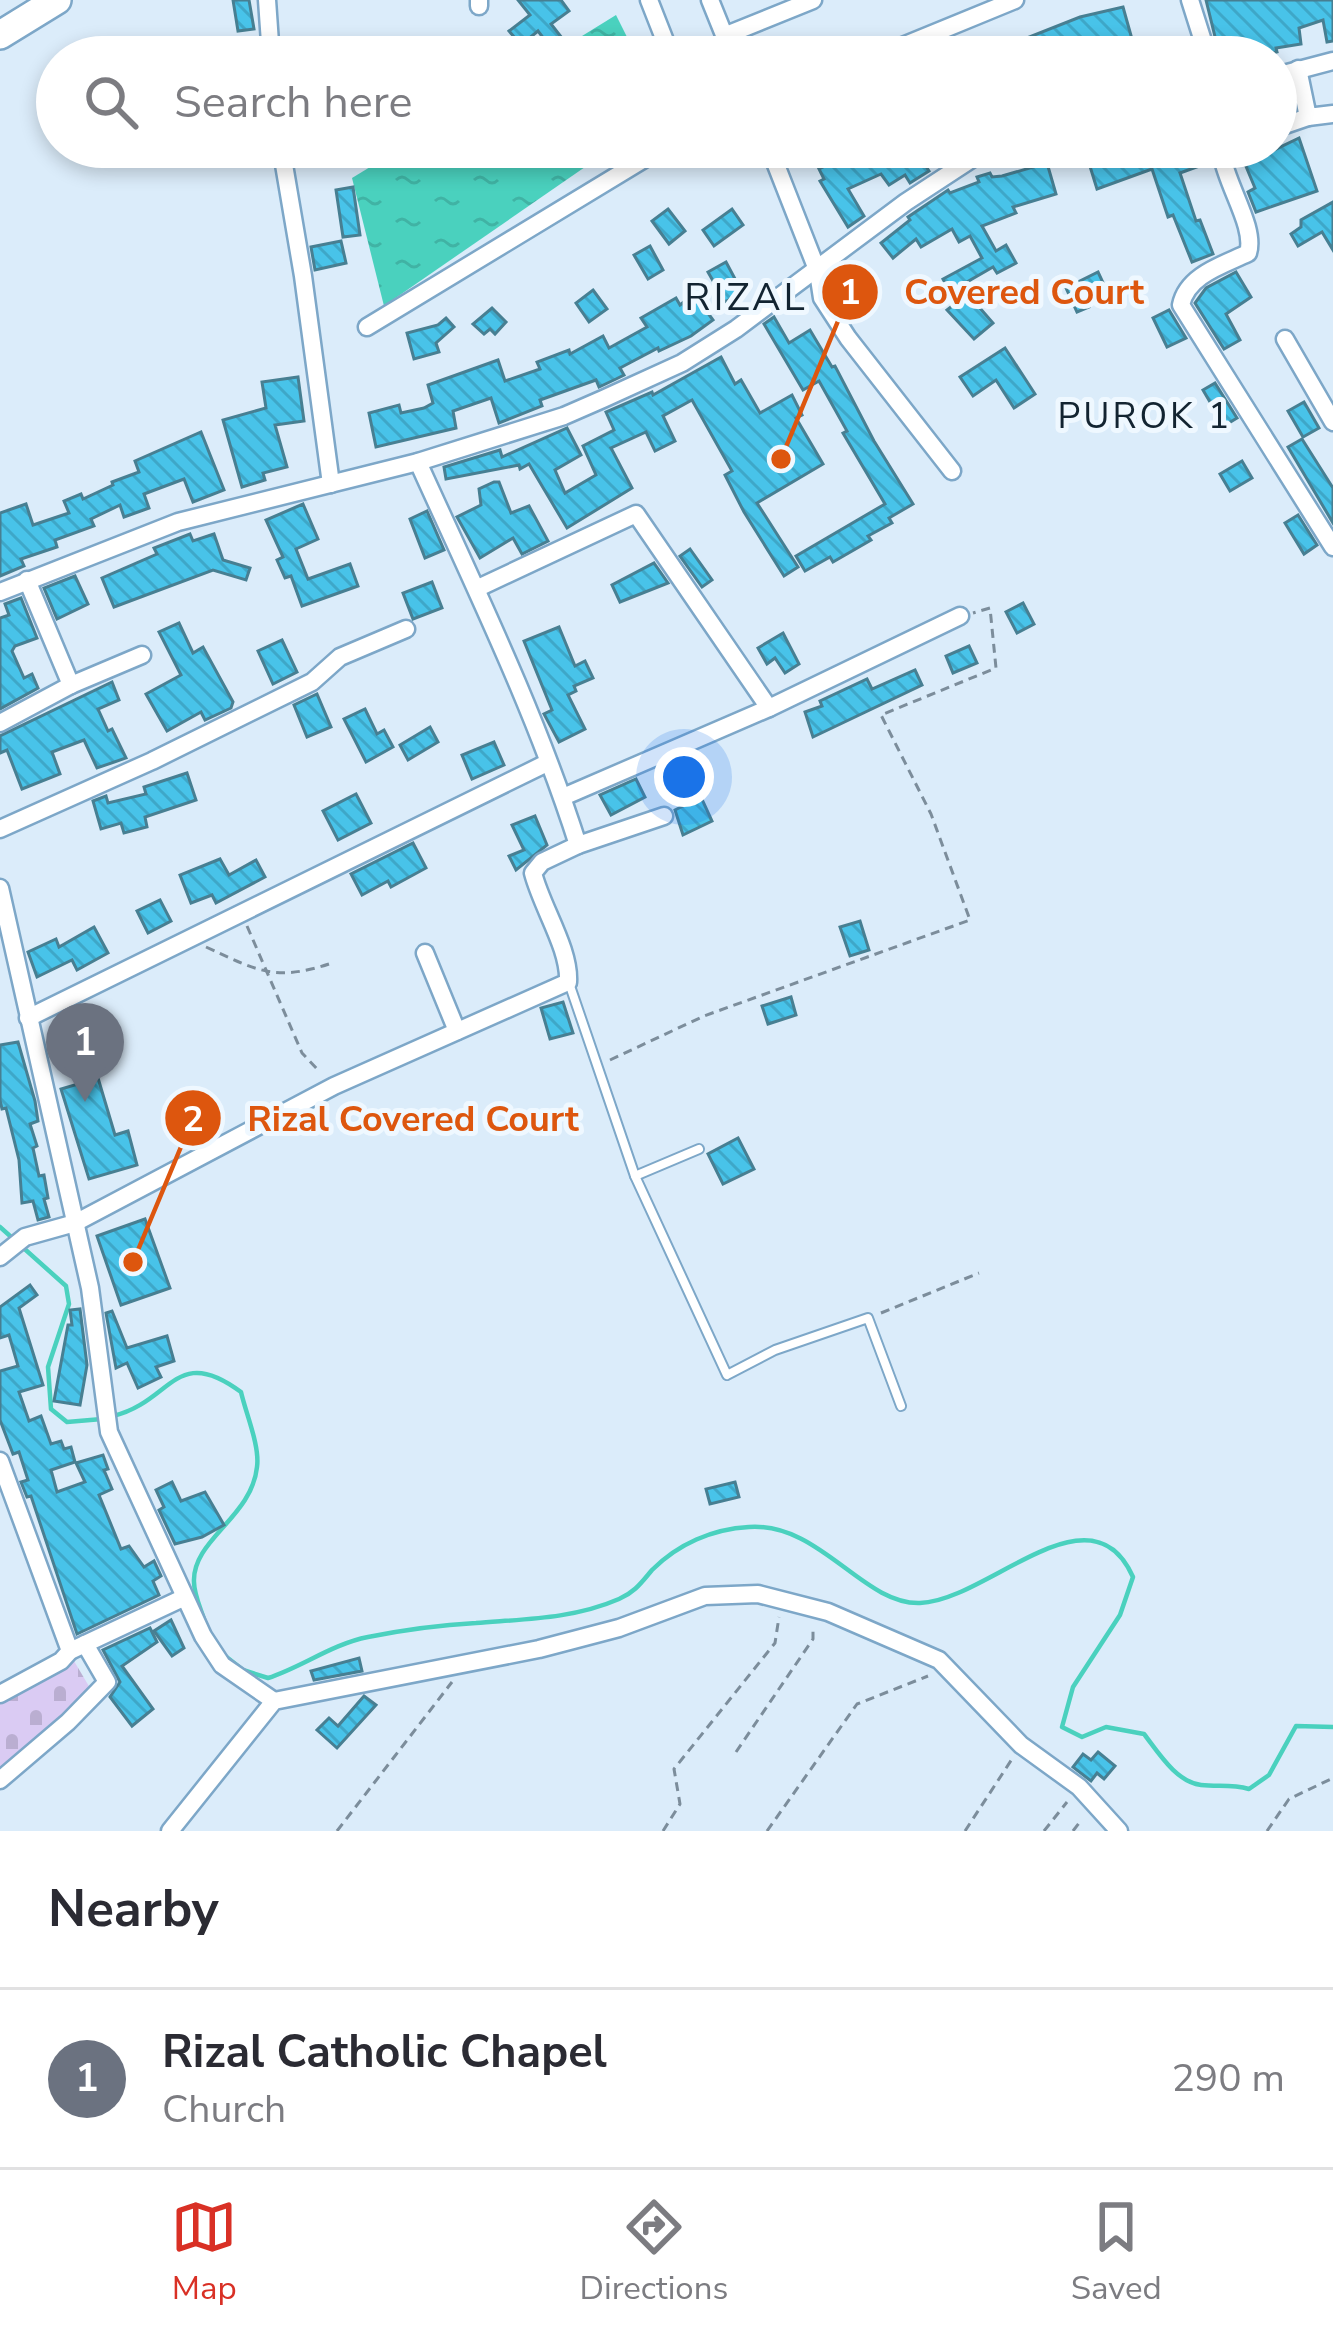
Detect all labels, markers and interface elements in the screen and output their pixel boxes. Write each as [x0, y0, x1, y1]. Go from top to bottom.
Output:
search box [36, 36, 1297, 168]
icon: search [78, 69, 144, 135]
text: Search here [174, 72, 413, 133]
callout: Covered Court [820, 256, 1168, 328]
text: 1 [839, 268, 861, 317]
text: Covered Court [904, 268, 1144, 317]
district label: RIZAL [684, 271, 808, 324]
district label: PUROK 1 [1058, 392, 1232, 441]
your location [654, 747, 714, 807]
pin: 1 [46, 1003, 124, 1102]
callout: Rizal Covered Court [163, 1082, 603, 1154]
text: 2 [182, 1095, 204, 1144]
text: Rizal Covered Court [247, 1095, 579, 1144]
text: Nearby [48, 1874, 219, 1944]
text: Rizal Catholic Chapel [162, 2022, 607, 2083]
text: 1 [75, 2052, 99, 2105]
text: 290 m [1171, 2052, 1285, 2105]
text: Church [162, 2083, 286, 2136]
tab: Map [171, 2194, 237, 2311]
tab: Directions [580, 2194, 728, 2311]
tab: Saved [1071, 2194, 1162, 2311]

